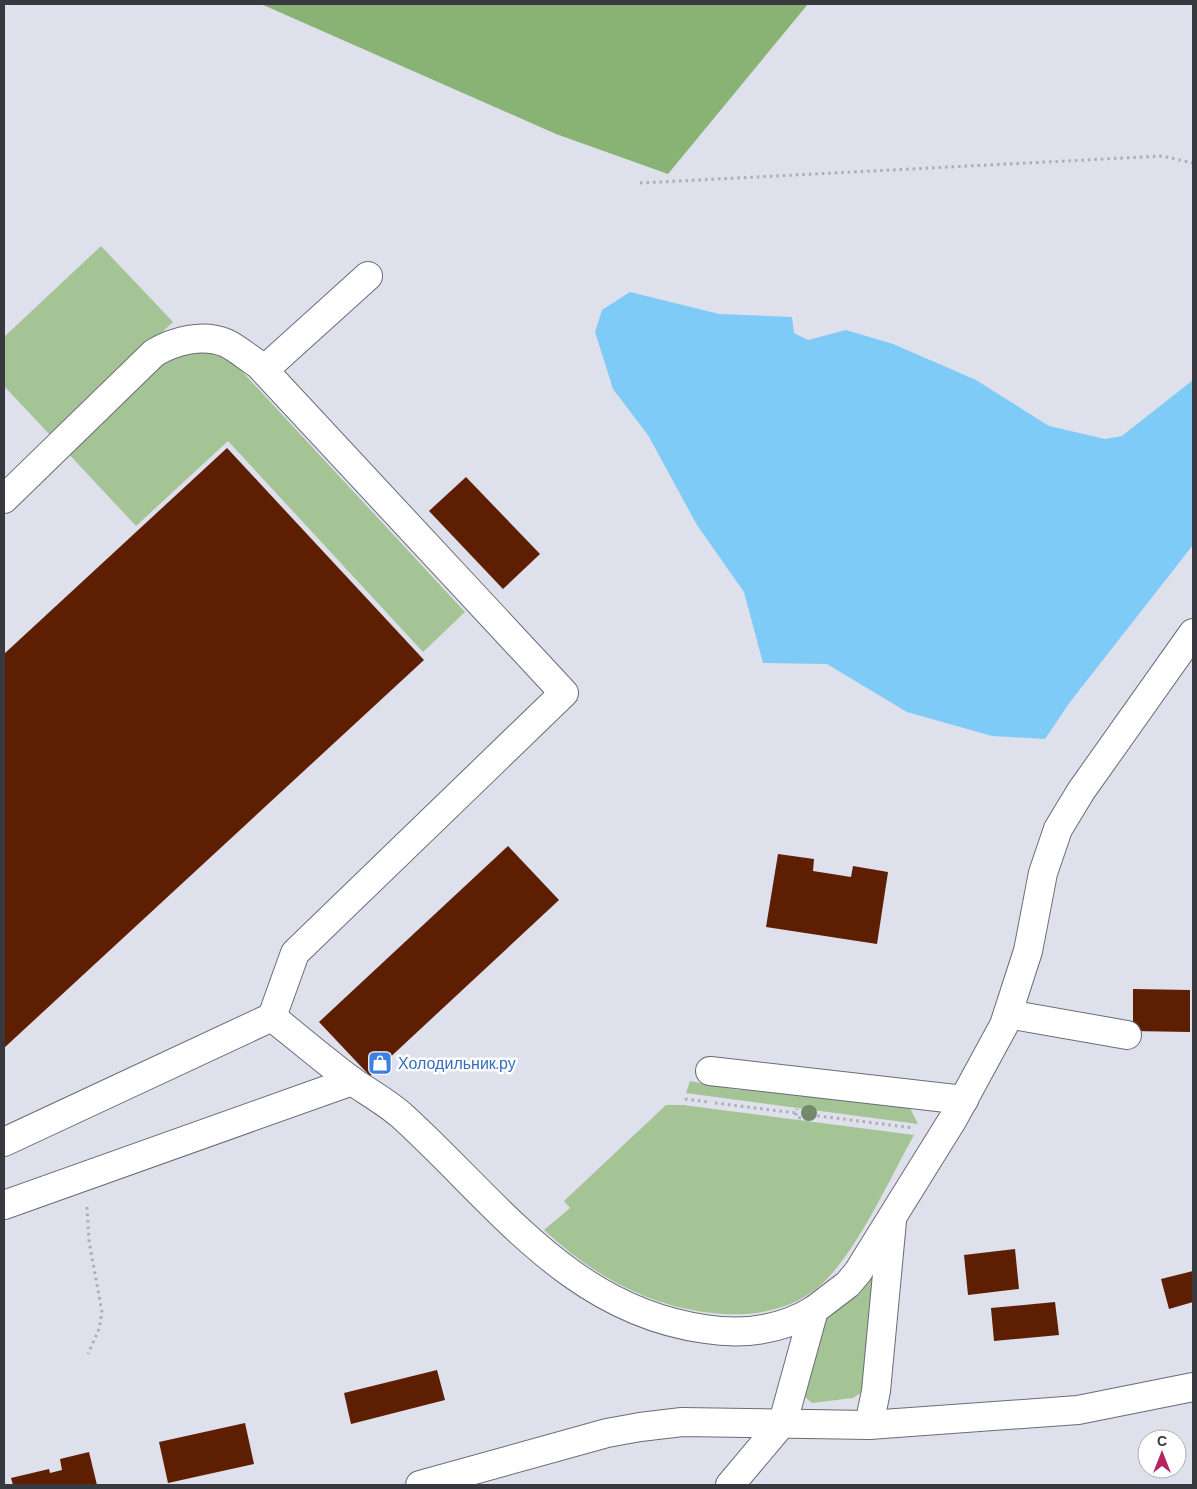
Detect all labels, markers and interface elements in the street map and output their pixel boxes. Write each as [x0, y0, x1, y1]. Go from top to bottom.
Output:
shop icon: Холодильник.ру [367, 1050, 393, 1076]
place label: Холодильник.ру [398, 1053, 516, 1074]
north arrow [1137, 1429, 1187, 1479]
text: С [1157, 1432, 1167, 1450]

